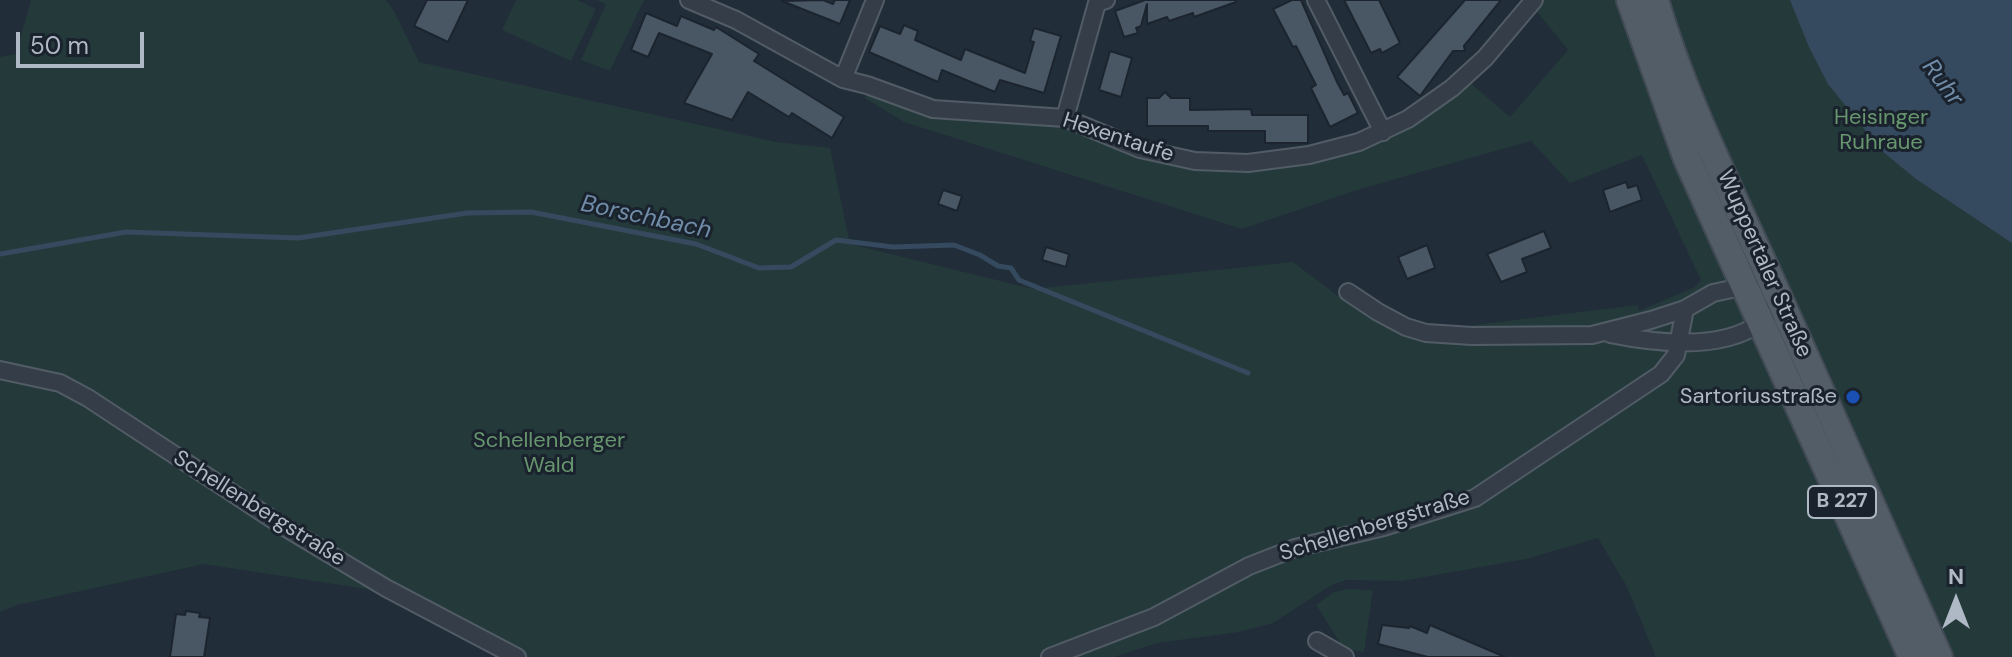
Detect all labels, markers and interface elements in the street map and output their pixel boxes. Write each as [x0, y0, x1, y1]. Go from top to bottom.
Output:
scale bar [20, 16, 148, 66]
text: 50 m [30, 30, 89, 61]
water label: Ruhr [1915, 54, 1969, 112]
park label: Heisinger Ruhraue [1834, 105, 1928, 156]
street label: Hexentaufe [1059, 108, 1177, 168]
street label: Wuppertaler Straße [1711, 166, 1817, 362]
water label: Borschbach [578, 190, 714, 246]
place label: Sartoriusstraße [1680, 384, 1837, 410]
marker: Sartoriusstraße [1844, 388, 1862, 406]
park label: Schellenberger Wald [473, 428, 625, 480]
street label: Schellenbergstraße [168, 445, 350, 573]
street label: Schellenbergstraße [1277, 484, 1473, 568]
road number: B 227 [1808, 486, 1876, 518]
north arrow [1916, 561, 1996, 641]
text: N [1948, 562, 1964, 591]

